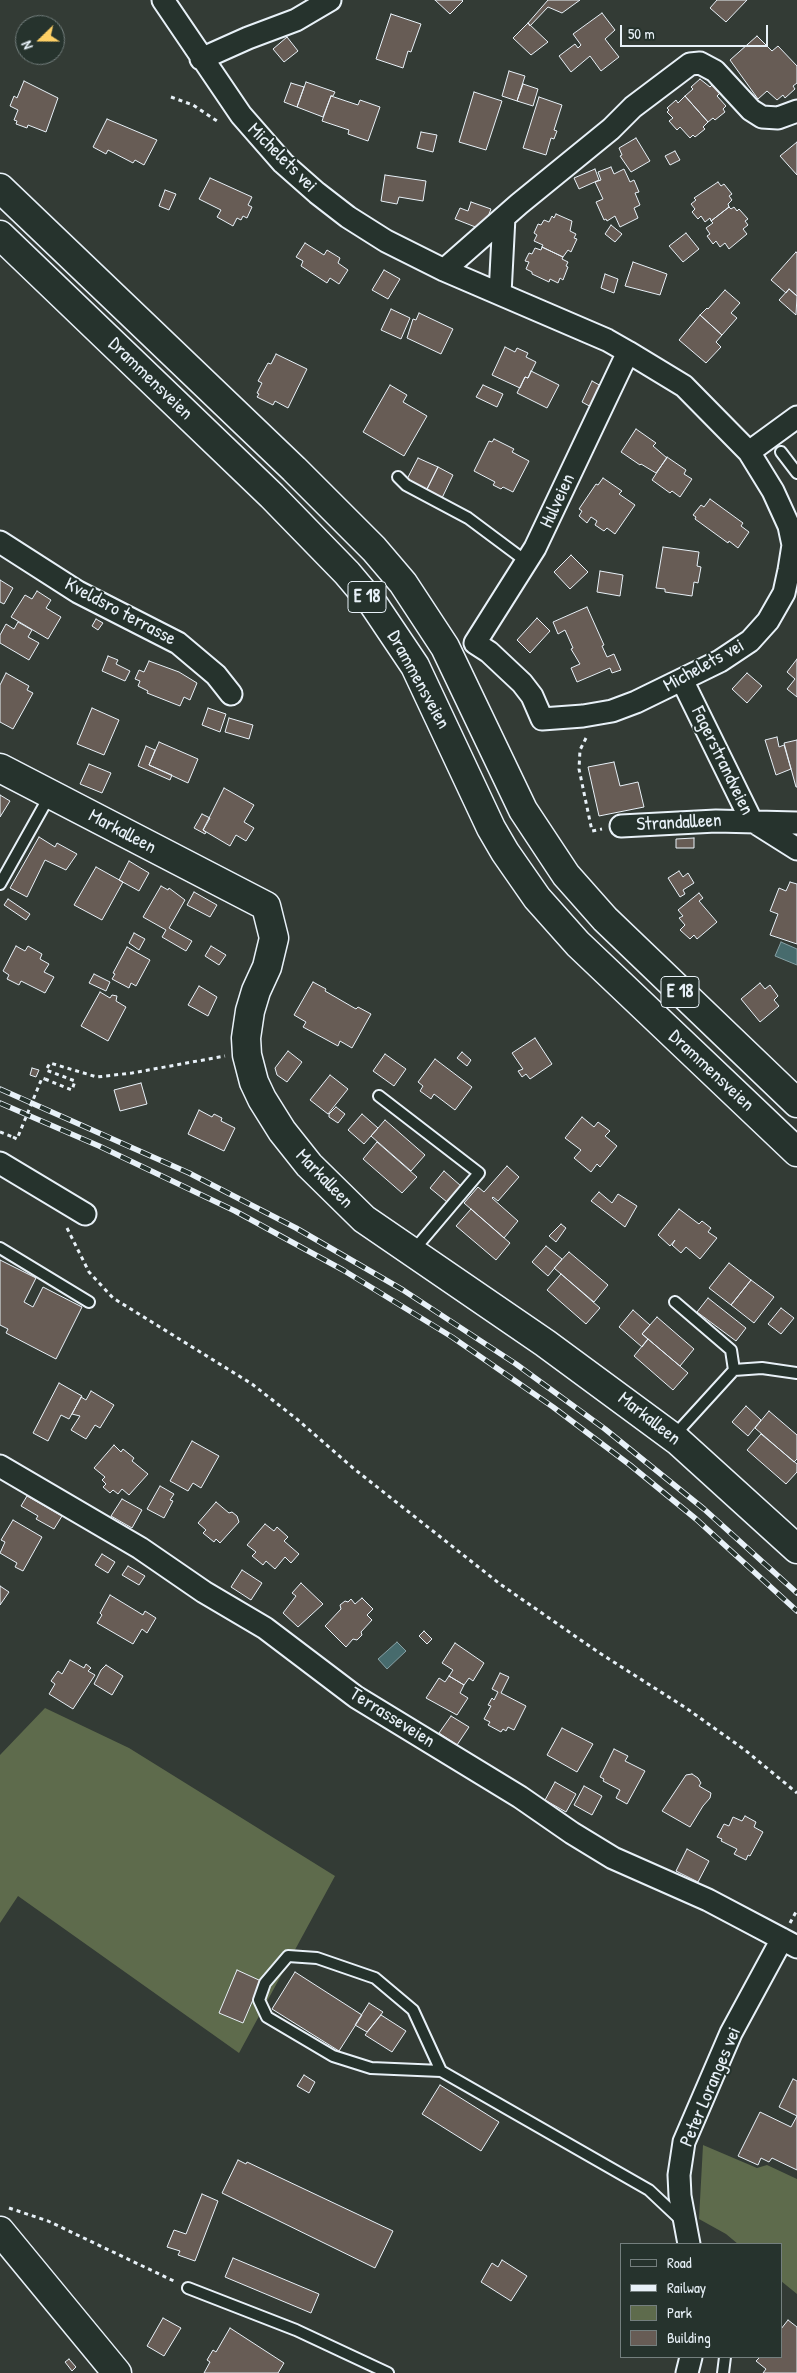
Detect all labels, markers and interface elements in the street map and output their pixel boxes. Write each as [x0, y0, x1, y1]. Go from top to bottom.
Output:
north arrow [15, 15, 65, 65]
scale bar [622, 15, 770, 47]
text: 50 m [628, 23, 655, 44]
text: N [16, 38, 37, 52]
street label: Michelets vei [243, 119, 321, 197]
street label: Drammensveien [103, 333, 197, 425]
street label: Hulveien [536, 470, 580, 532]
street label: Kveldsro terrasse [61, 573, 179, 651]
road number: E 18 [348, 582, 386, 612]
street label: Drammensveien [382, 627, 454, 733]
street label: Michelets vei [660, 635, 748, 697]
street label: Fagerstrandveien [686, 703, 758, 819]
street label: Markalleen [84, 805, 160, 859]
street label: Strandalleen [636, 809, 722, 837]
road number: E 18 [661, 976, 699, 1008]
street label: Drammensveien [663, 1026, 759, 1116]
street label: Markalleen [290, 1145, 358, 1213]
street label: Markalleen [613, 1387, 685, 1451]
street label: Terrasseveien [345, 1683, 439, 1753]
street label: Peter Loranges vei [676, 2024, 746, 2150]
legend [620, 2243, 782, 2358]
text: Road [667, 2252, 692, 2273]
text: Railway [667, 2277, 706, 2298]
text: Park [667, 2302, 692, 2323]
text: Building [667, 2327, 711, 2348]

